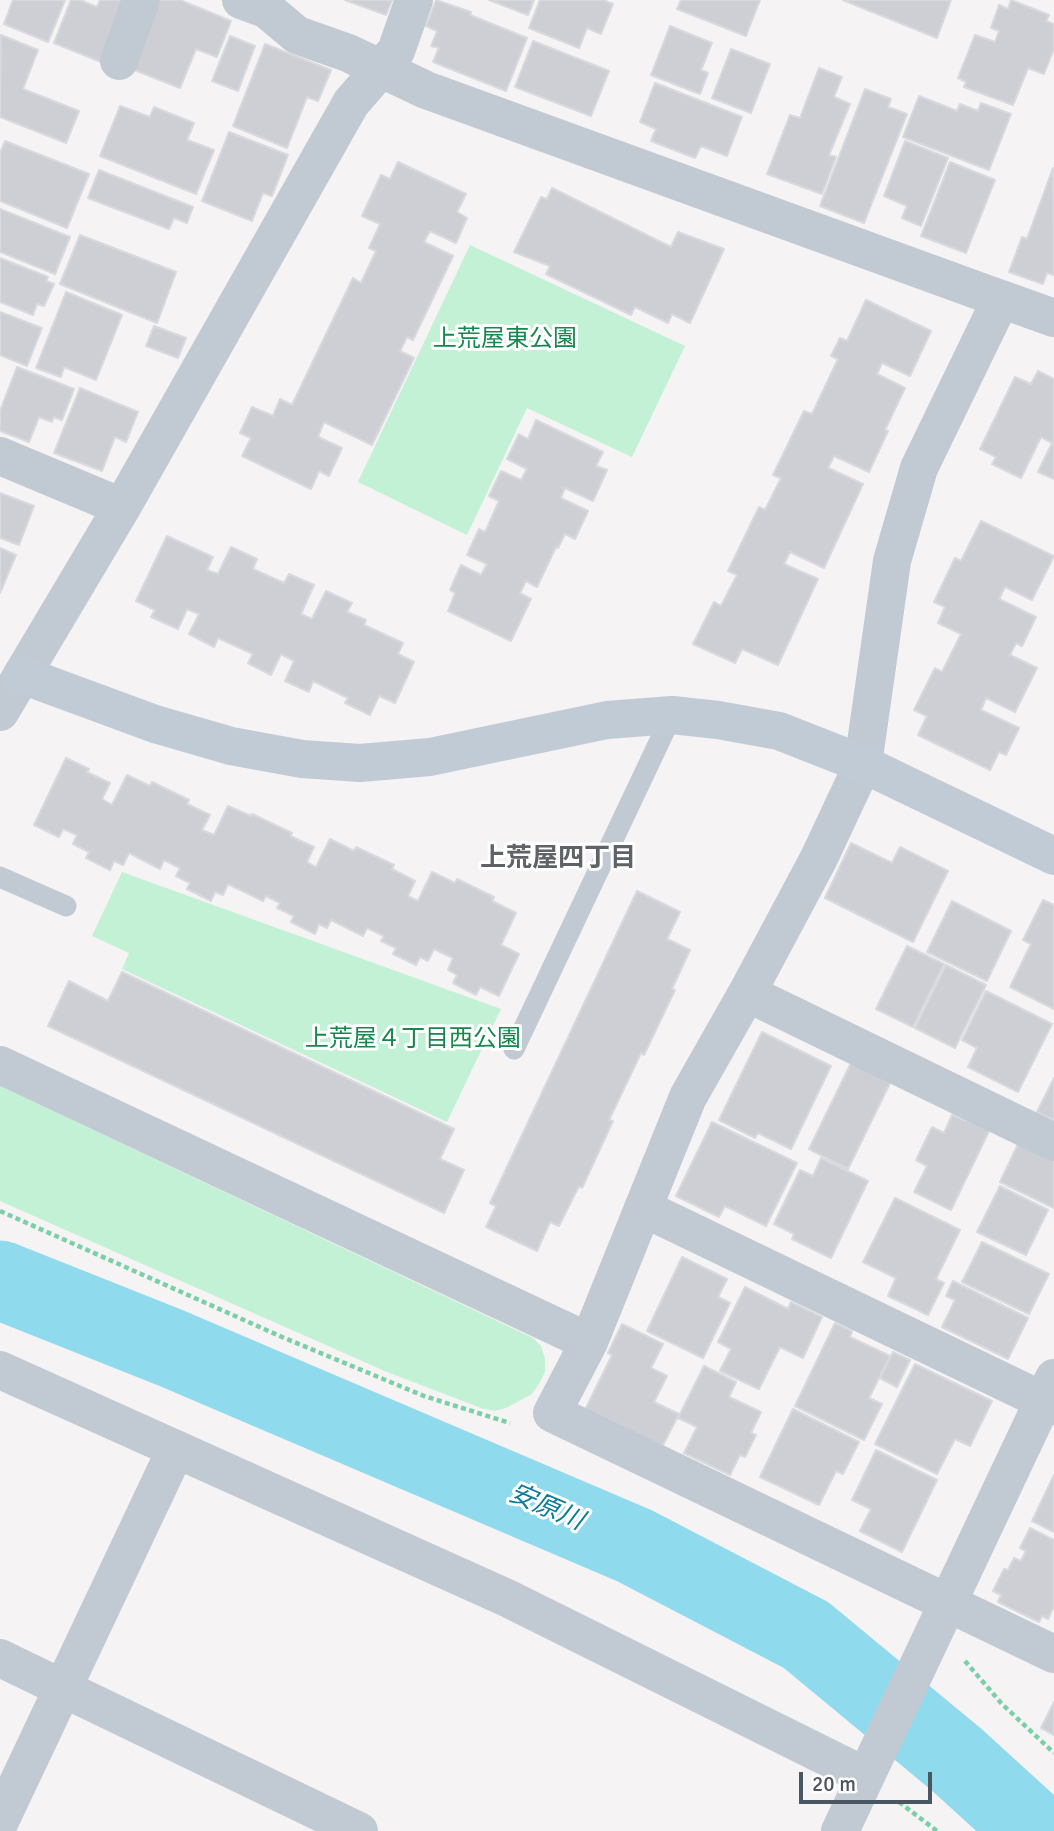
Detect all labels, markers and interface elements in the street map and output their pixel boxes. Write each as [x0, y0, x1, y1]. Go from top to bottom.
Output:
park label: 上荒屋東公園 [433, 326, 577, 354]
district label: 上荒屋四丁目 [480, 843, 636, 875]
park label: 上荒屋４丁目西公園 [305, 1026, 521, 1054]
water label: 安原川 [504, 1478, 588, 1538]
scale bar [802, 1758, 935, 1802]
text: 20 m [812, 1771, 856, 1797]

